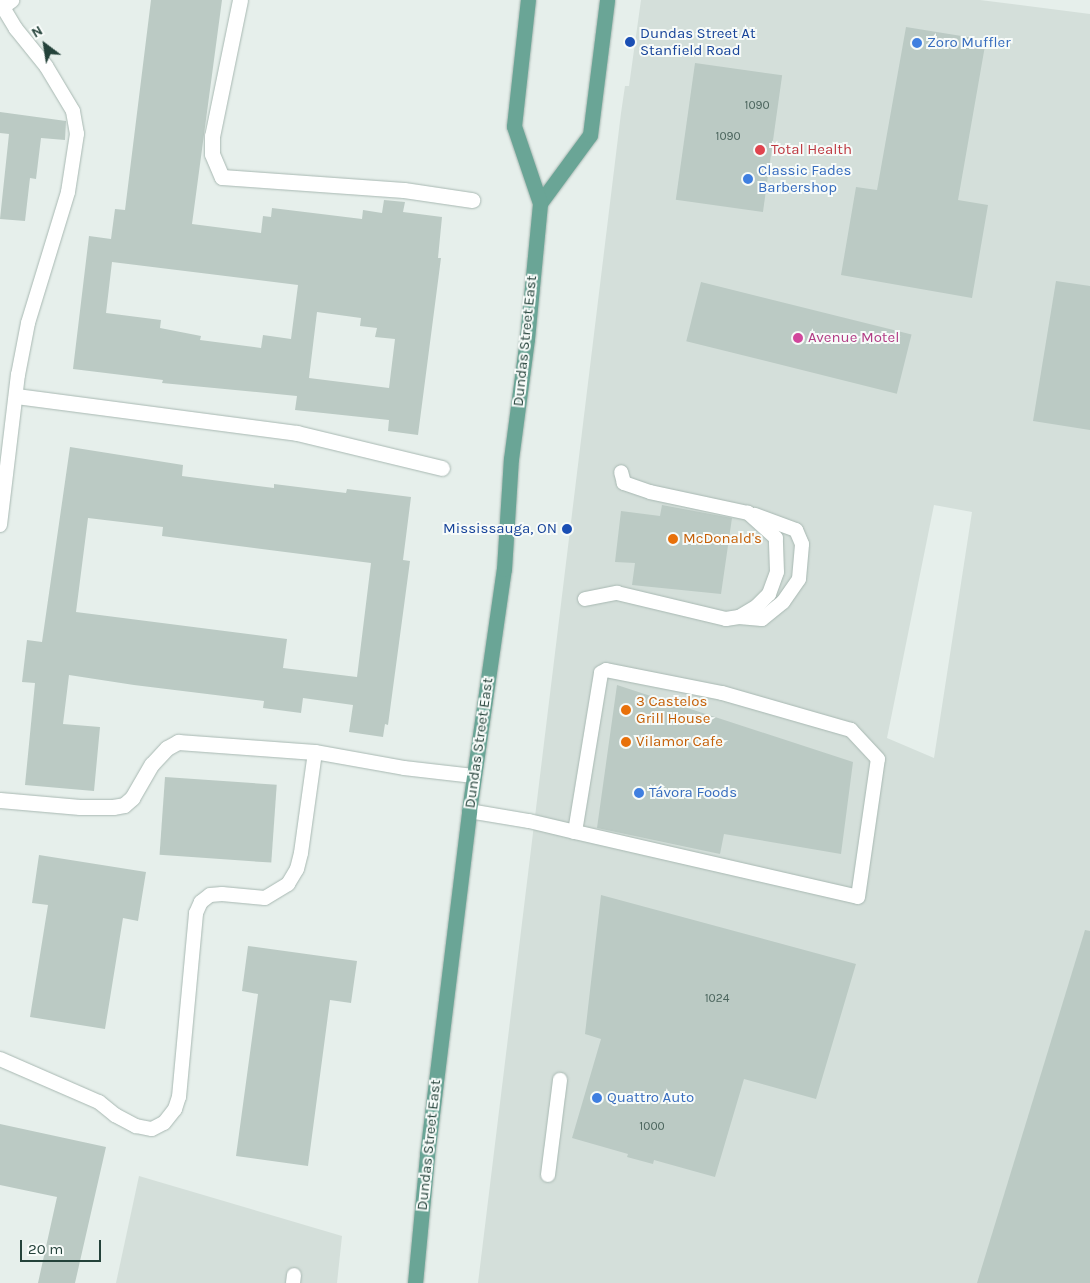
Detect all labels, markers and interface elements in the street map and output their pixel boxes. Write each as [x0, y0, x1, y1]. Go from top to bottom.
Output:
north arrow [20, 20, 70, 70]
text: N [28, 22, 46, 42]
place label: Dundas Street At Stanfield Road [640, 24, 756, 59]
place label: Zoro Muffler [927, 34, 1011, 52]
marker: Dundas Street At Stanfield Road [624, 36, 636, 48]
marker: Zoro Muffler [911, 37, 923, 49]
house number: 1090 [744, 99, 770, 113]
house number: 1090 [715, 130, 741, 144]
place label: Total Health [771, 141, 852, 159]
marker: Total Health [753, 143, 767, 157]
place label: Classic Fades Barbershop [758, 161, 851, 196]
marker: Classic Fades Barbershop [742, 173, 754, 185]
street label: Dundas Street East [509, 275, 541, 407]
place label: Avenue Motel [808, 329, 899, 347]
marker: Avenue Motel [792, 332, 804, 344]
place label: Mississauga, ON [443, 520, 557, 538]
marker: Mississauga, ON [561, 523, 573, 535]
place label: McDonald's [683, 530, 762, 548]
marker: McDonald's [667, 533, 679, 545]
street label: Dundas Street East [461, 677, 497, 809]
place label: 3 Castelos Grill House [636, 692, 710, 727]
marker: 3 Castelos Grill House [620, 704, 632, 716]
place label: Vilamor Cafe [636, 733, 723, 751]
marker: Vilamor Cafe [620, 736, 632, 748]
place label: Távora Foods [649, 784, 737, 802]
marker: Távora Foods [633, 787, 645, 799]
house number: 1024 [705, 992, 729, 1006]
street label: Dundas Street East [413, 1079, 445, 1211]
place label: Quattro Auto [607, 1089, 694, 1107]
marker: Quattro Auto [591, 1092, 603, 1104]
house number: 1000 [639, 1120, 665, 1134]
scale bar [22, 1230, 104, 1262]
text: 20 m [28, 1240, 63, 1258]

